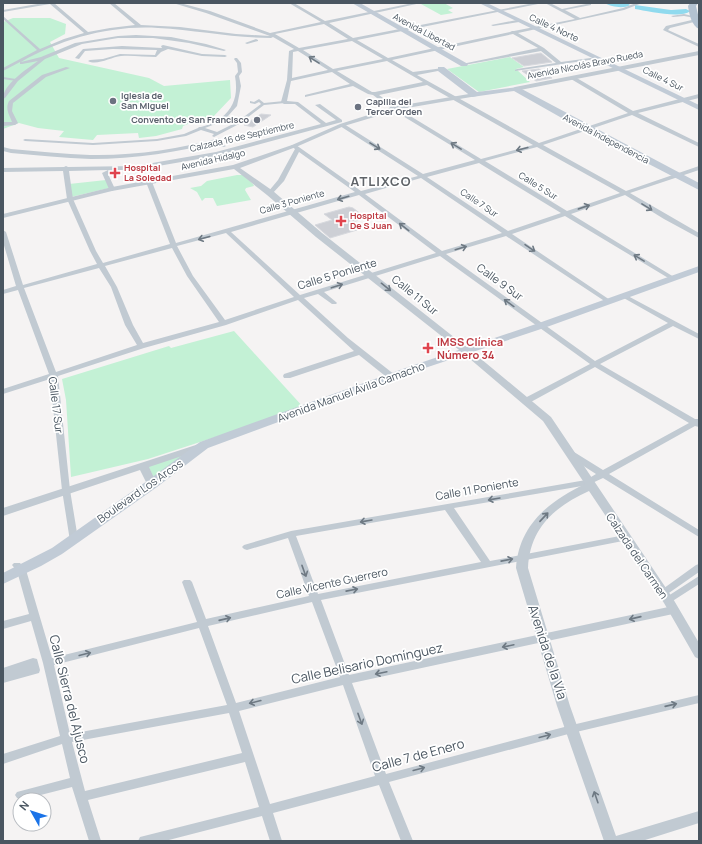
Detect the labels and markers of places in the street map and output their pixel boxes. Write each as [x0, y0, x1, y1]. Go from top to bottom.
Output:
place label: Iglesia de San Miguel [121, 89, 169, 112]
place label: Capilla del Tercer Orden [366, 95, 423, 118]
marker: Iglesia de San Miguel [108, 96, 118, 106]
marker: Capilla del Tercer Orden [353, 102, 363, 112]
place label: Convento de San Francisco [131, 113, 249, 126]
marker: Convento de San Francisco [252, 115, 262, 125]
place label: Hospital La Soledad [124, 161, 172, 184]
marker: Hospital La Soledad [109, 167, 121, 179]
place label: Hospital De S Juan [350, 209, 393, 232]
marker: Hospital De S Juan [335, 215, 347, 227]
place label: IMSS Clínica Número 34 [437, 334, 503, 362]
marker: IMSS Clínica Número 34 [422, 342, 434, 354]

